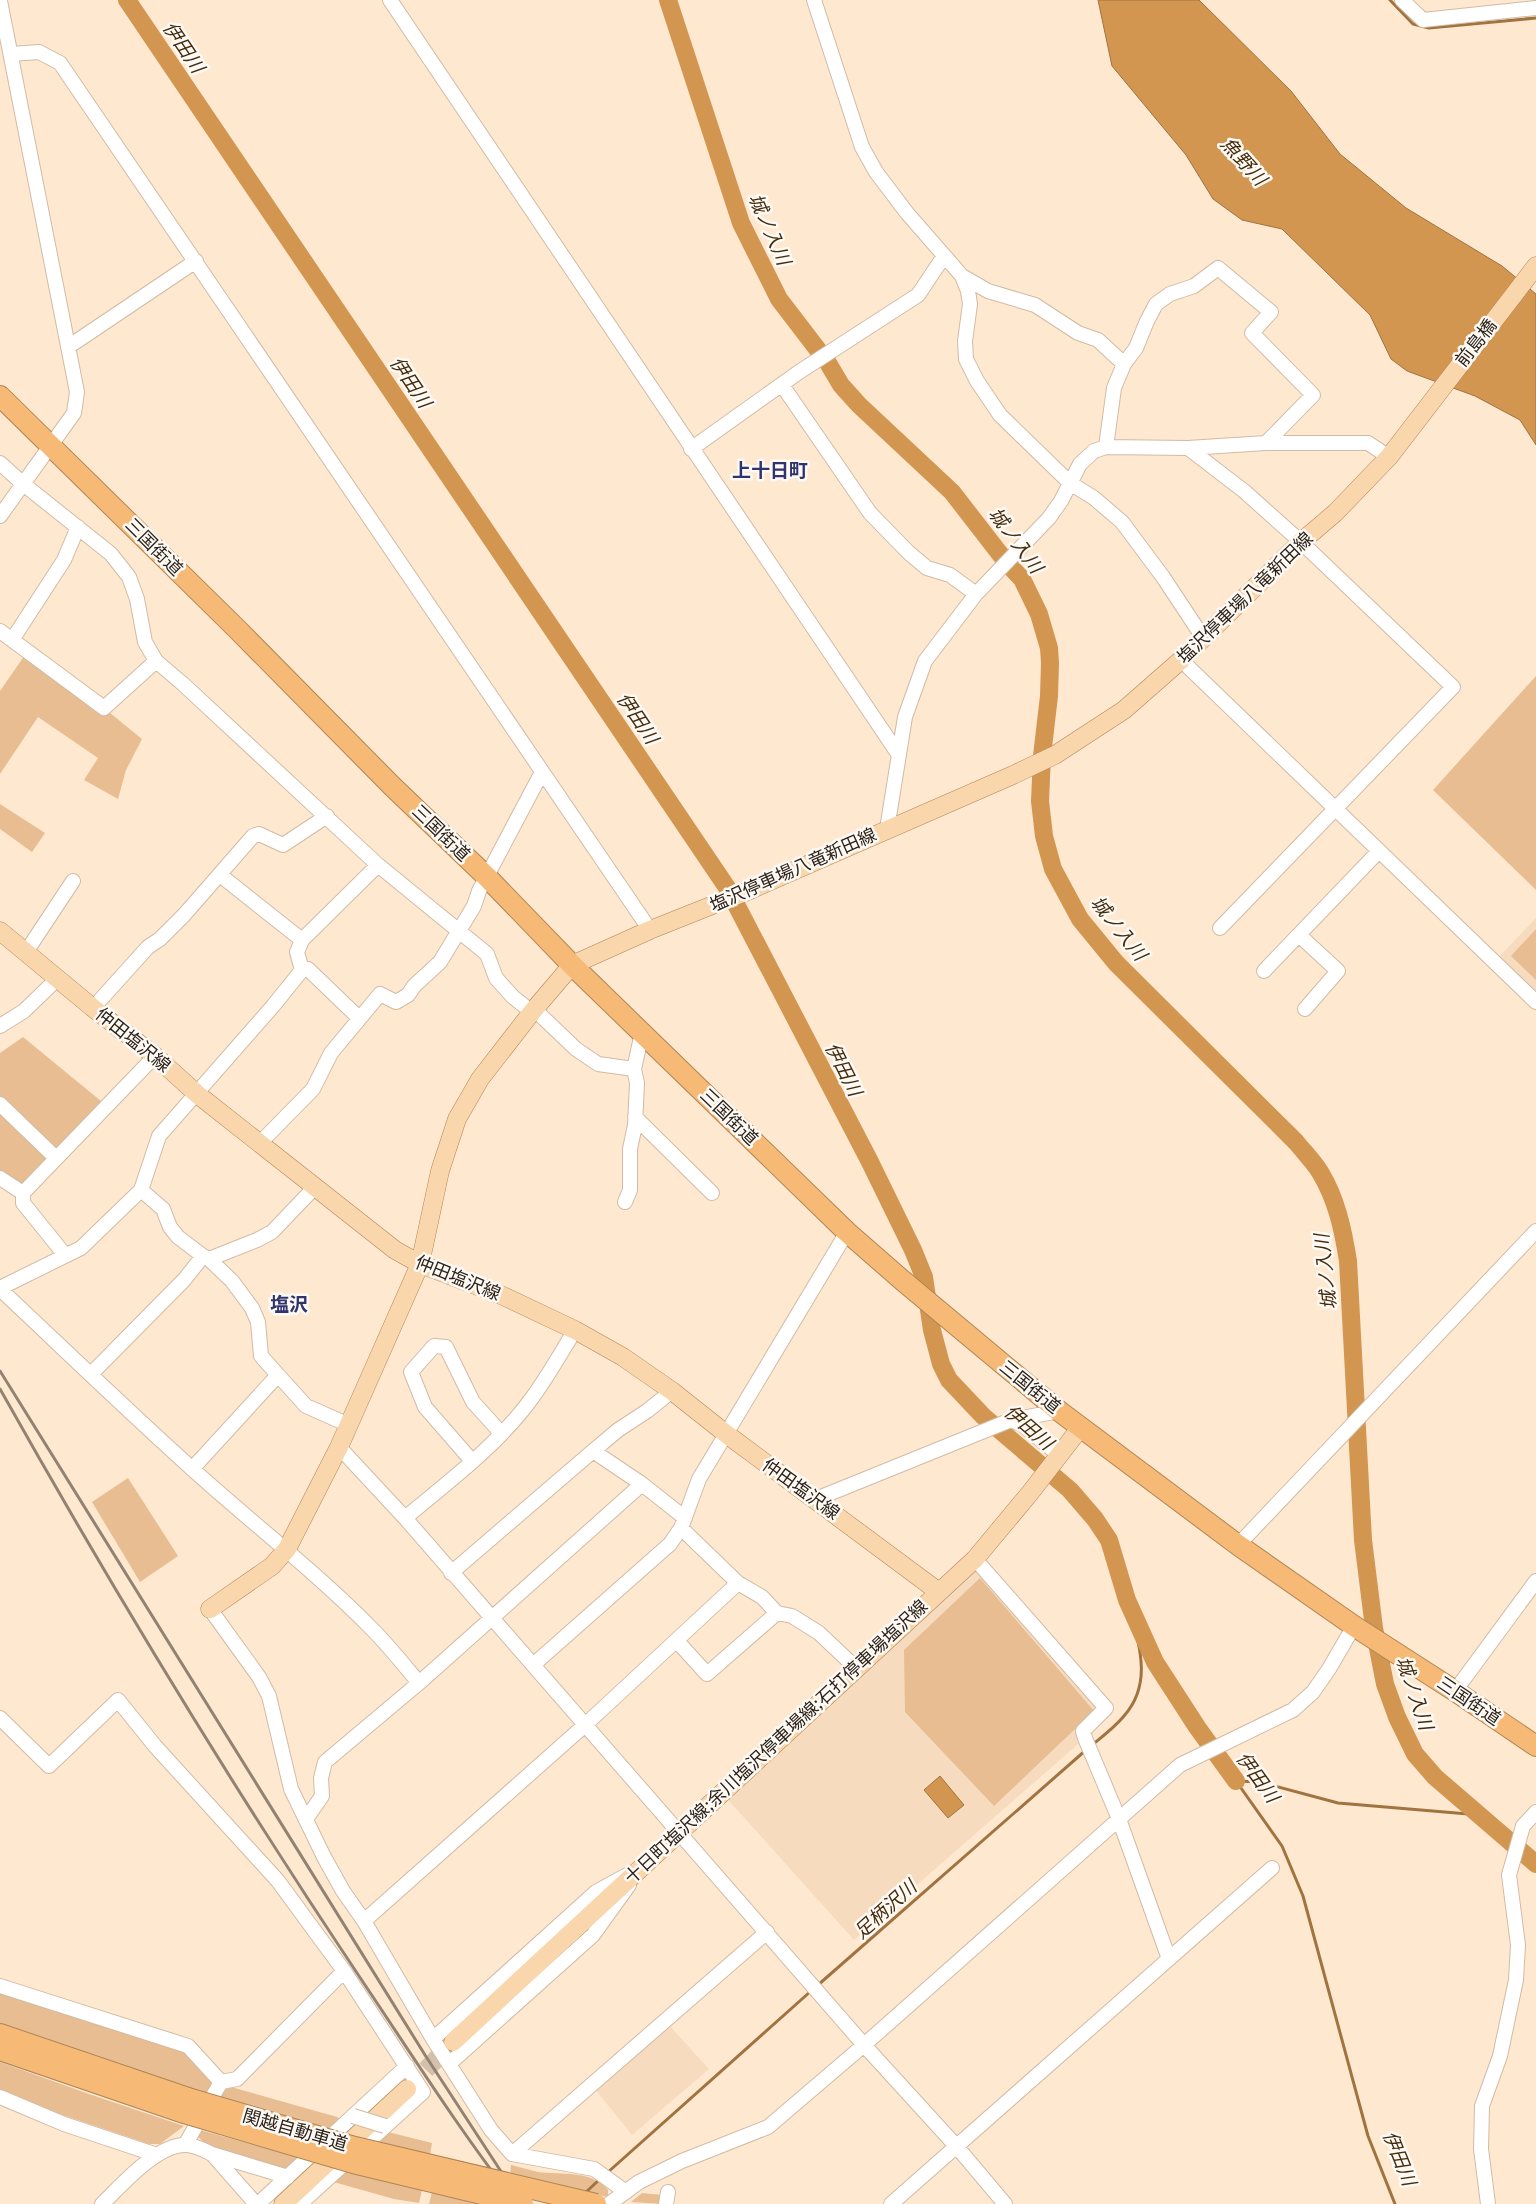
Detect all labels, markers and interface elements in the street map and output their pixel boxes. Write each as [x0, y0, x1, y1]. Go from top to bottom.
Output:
water label: 伊田川 [158, 17, 211, 79]
water label: 魚野川 [1216, 132, 1273, 192]
water label: 城ノ入川 [744, 189, 797, 270]
street label: 前島橋 [1450, 314, 1501, 371]
water label: 伊田川 [385, 352, 438, 414]
district label: 上十日町 [732, 458, 808, 482]
water label: 城ノ入川 [984, 502, 1050, 579]
street label: 三国街道 [121, 513, 188, 580]
street label: 塩沢停車場八竜新田線 [1172, 527, 1317, 668]
water label: 伊田川 [612, 688, 665, 750]
street label: 三国街道 [407, 799, 475, 866]
street label: 塩沢停車場八竜新田線 [706, 822, 880, 917]
water label: 城ノ入川 [1086, 891, 1153, 967]
street label: 仲田塩沢線 [91, 1002, 176, 1077]
water label: 伊田川 [820, 1038, 869, 1102]
street label: 三国街道 [695, 1083, 763, 1150]
water label: 城ノ入川 [1309, 1231, 1341, 1311]
street label: 仲田塩沢線 [412, 1250, 504, 1305]
district label: 塩沢 [270, 1292, 308, 1316]
street label: 三国街道 [995, 1355, 1066, 1418]
water label: 伊田川 [1000, 1399, 1060, 1456]
street label: 仲田塩沢線 [758, 1453, 844, 1524]
street label: 十日町塩沢線;余川塩沢停車場線;石打停車場塩沢線 [619, 1595, 932, 1889]
water label: 城ノ入川 [1391, 1653, 1439, 1735]
street label: 三国街道 [1433, 1671, 1506, 1730]
water label: 伊田川 [1232, 1747, 1286, 1809]
water label: 足柄沢川 [849, 1873, 923, 1943]
street label: 関越自動車道 [240, 2104, 350, 2155]
water label: 伊田川 [1378, 2127, 1423, 2191]

